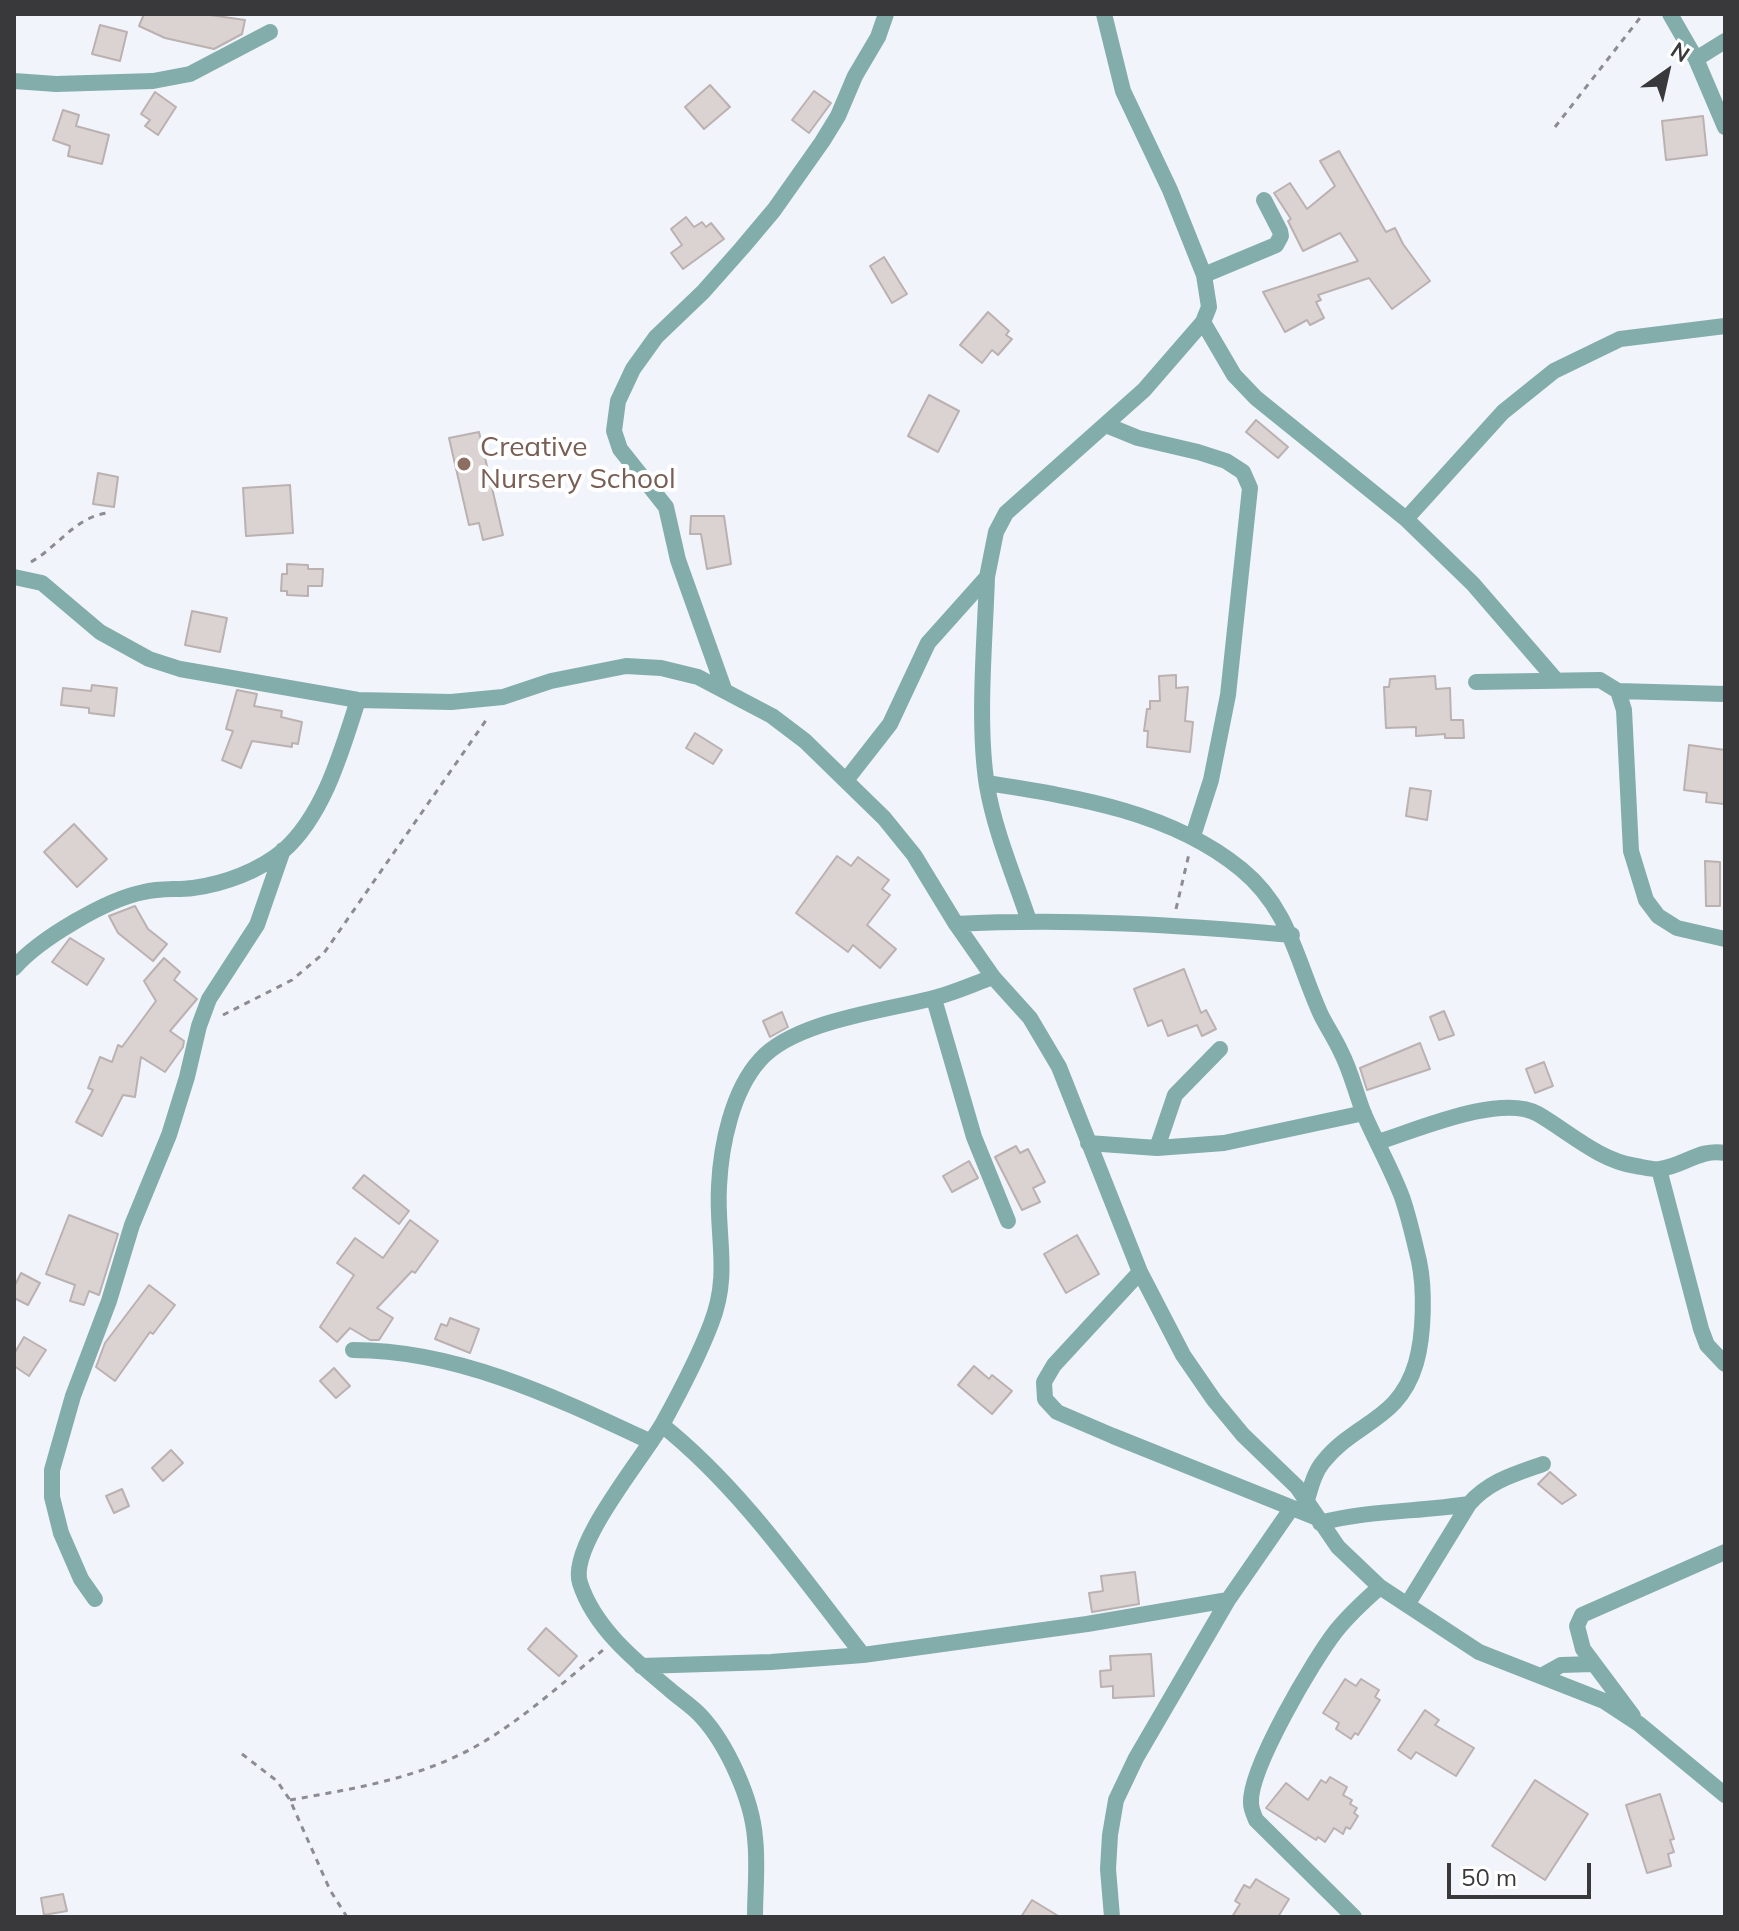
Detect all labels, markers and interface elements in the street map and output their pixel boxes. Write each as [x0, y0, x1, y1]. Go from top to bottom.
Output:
north arrow [1627, 32, 1707, 112]
text: N [1666, 36, 1695, 68]
place label: Creative Nursery School [480, 431, 676, 497]
marker: Creative Nursery School [455, 455, 473, 473]
scale bar [1451, 1847, 1595, 1897]
text: 50 m [1461, 1862, 1517, 1892]

